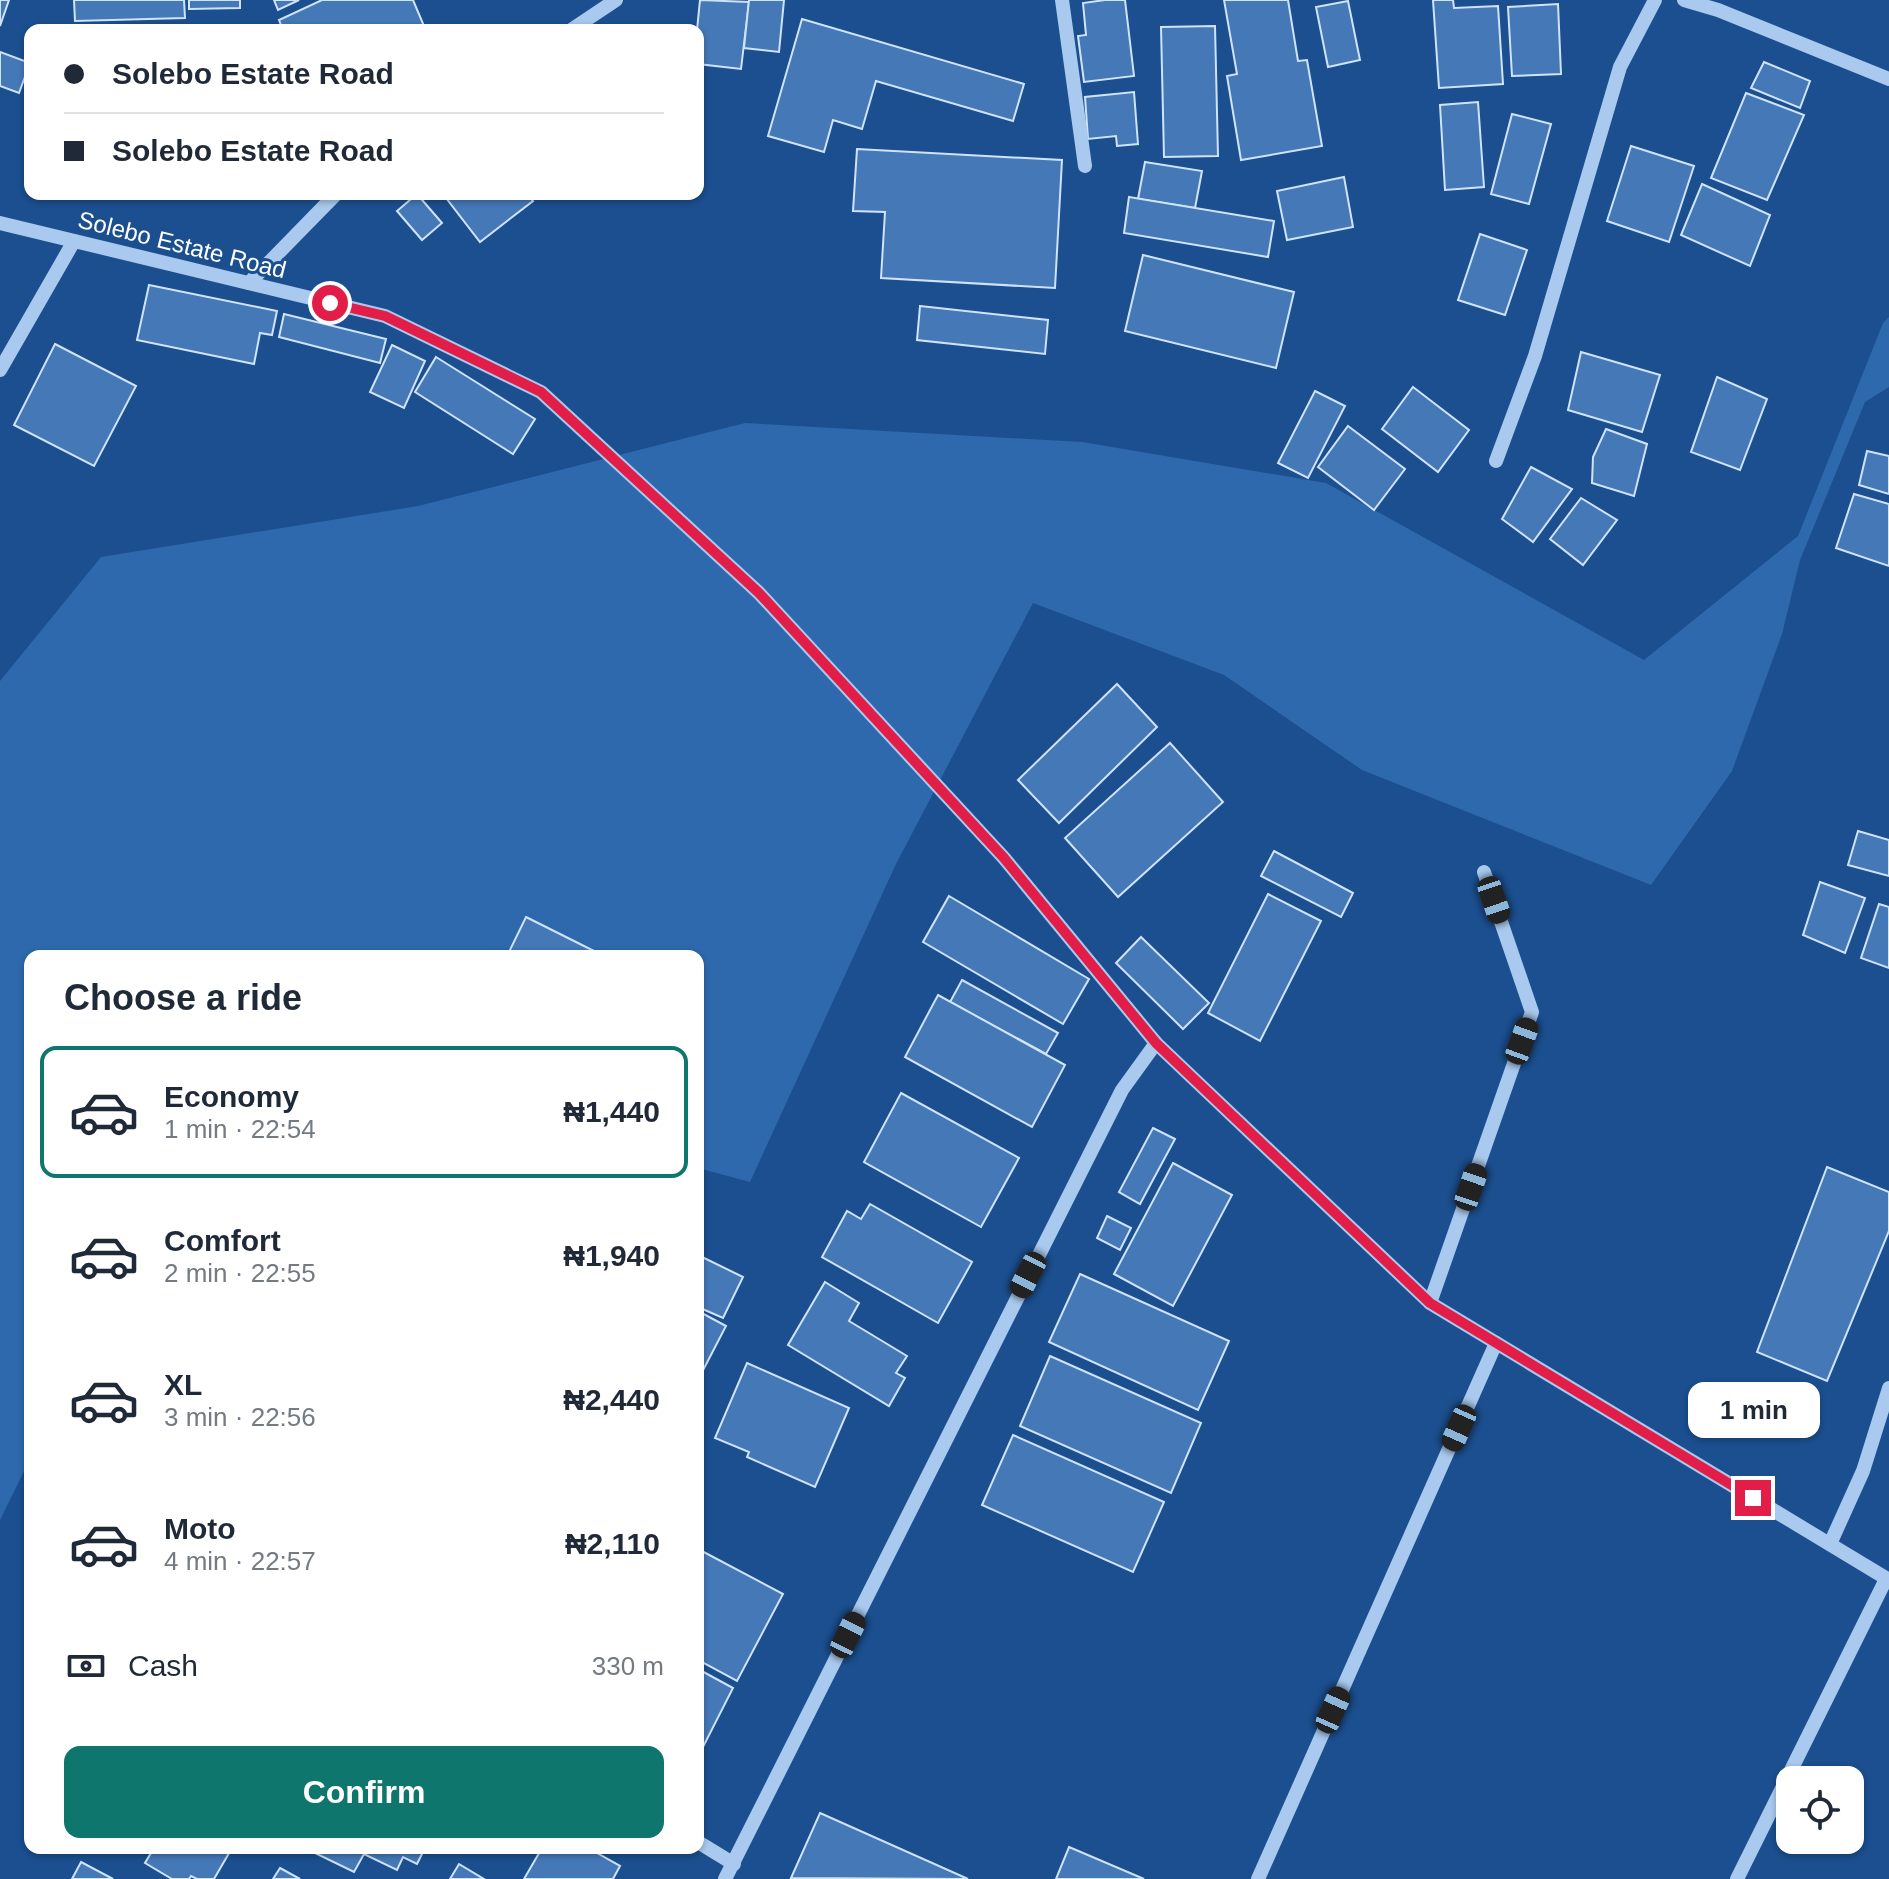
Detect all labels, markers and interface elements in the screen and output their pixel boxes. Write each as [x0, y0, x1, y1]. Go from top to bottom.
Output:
text: Solebo Estate Road [112, 57, 394, 90]
text: Solebo Estate Road [112, 134, 394, 167]
street label: Solebo Estate Road [75, 206, 289, 283]
route start [312, 285, 348, 321]
car [1475, 873, 1513, 927]
text: Choose a ride [64, 977, 302, 1018]
car [1503, 1014, 1541, 1068]
icon: car [68, 1076, 140, 1148]
text: Economy [164, 1080, 299, 1113]
text: ₦1,440 [563, 1095, 660, 1128]
text: 1 min · 22:54 [164, 1114, 316, 1144]
car [1452, 1160, 1490, 1214]
icon: car [68, 1220, 140, 1292]
text: Comfort [164, 1224, 281, 1257]
text: ₦1,940 [563, 1239, 660, 1272]
car [1006, 1248, 1050, 1302]
text: 2 min · 22:55 [164, 1258, 316, 1288]
icon: car [68, 1364, 140, 1436]
text: XL [164, 1368, 202, 1401]
callout: 1 min [1687, 1382, 1819, 1438]
text: ₦2,440 [563, 1383, 660, 1416]
text: 1 min [1720, 1395, 1788, 1425]
car [1438, 1401, 1480, 1455]
text: 3 min · 22:56 [164, 1402, 316, 1432]
route end [1735, 1480, 1771, 1516]
icon: car [68, 1508, 140, 1580]
text: Moto [164, 1512, 236, 1545]
text: ₦2,110 [565, 1527, 660, 1560]
text: 4 min · 22:57 [164, 1546, 316, 1576]
car [827, 1608, 869, 1662]
icon: cash [64, 1644, 108, 1688]
text: Cash [128, 1649, 198, 1682]
text: 330 m [592, 1651, 664, 1681]
car [1312, 1683, 1354, 1737]
button: Confirm [64, 1746, 664, 1838]
map controls [1776, 1766, 1864, 1854]
button: locate [1776, 1766, 1864, 1854]

